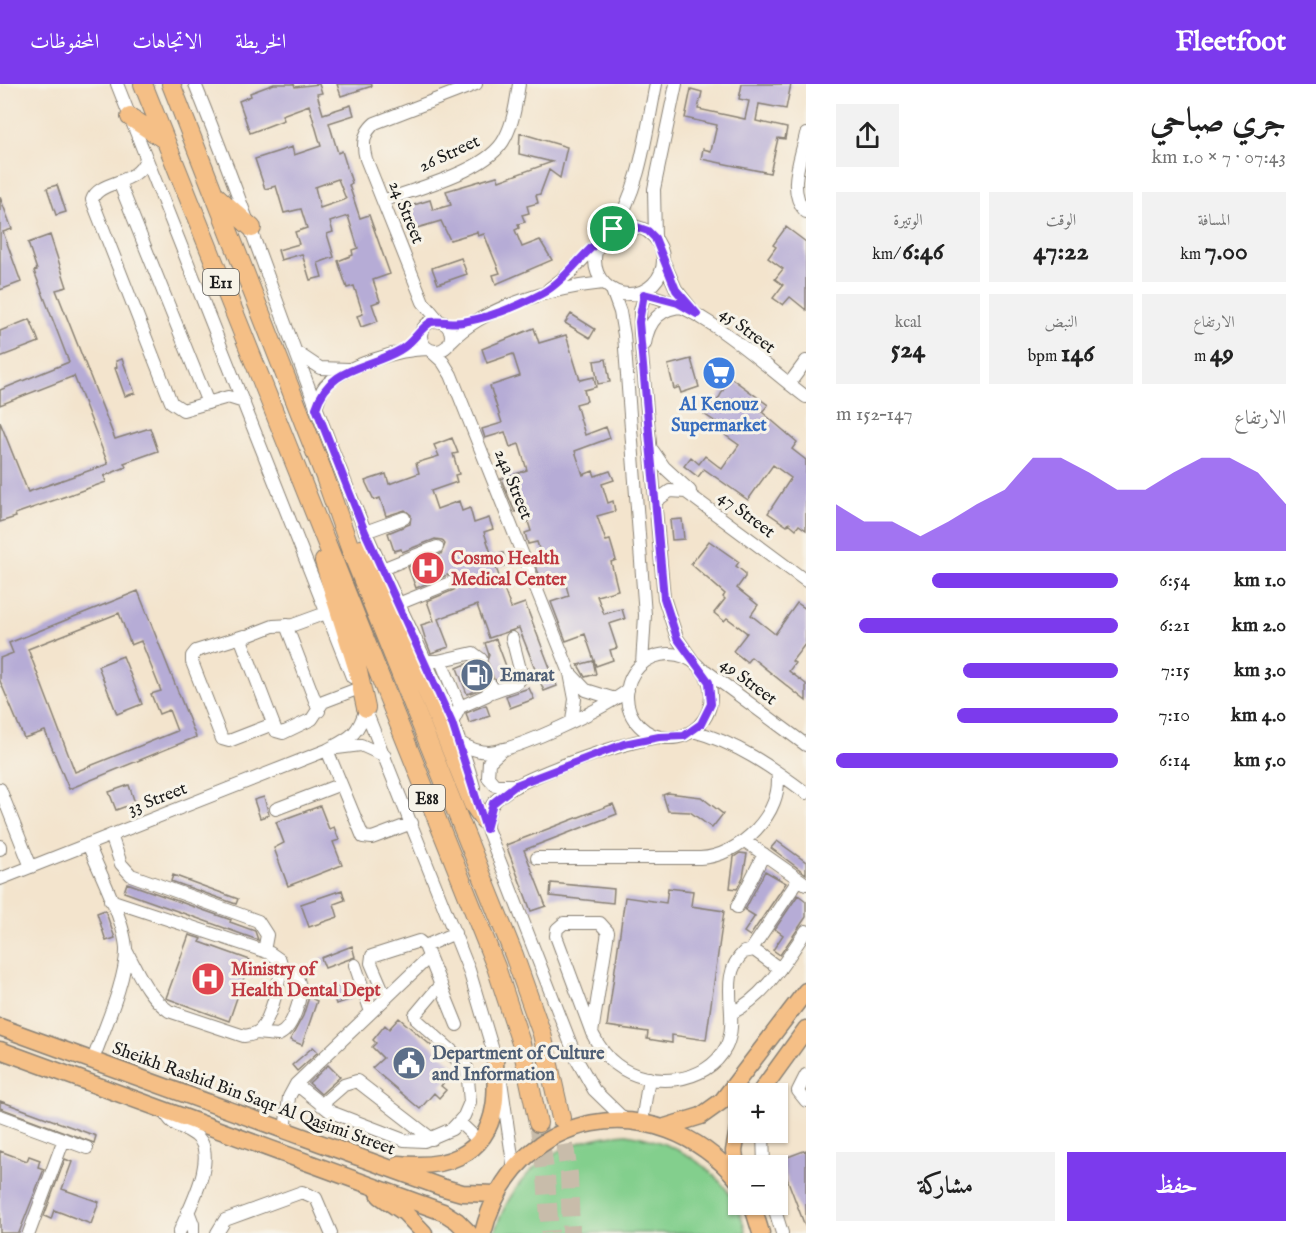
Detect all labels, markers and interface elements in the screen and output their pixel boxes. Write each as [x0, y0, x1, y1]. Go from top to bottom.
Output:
text: Fleetfoot [1176, 25, 1286, 60]
text: المحفوظات [30, 29, 99, 56]
text: الاتجاهات [132, 29, 202, 56]
text: الخريطة [235, 29, 286, 56]
text: جري صباحي [1150, 101, 1286, 143]
button: share [836, 104, 899, 167]
street label: 26 Street [415, 130, 484, 178]
text: 07:43 · 7 × 1.0 km [1151, 145, 1286, 170]
street label: 24 Street [383, 178, 429, 247]
pin [587, 203, 638, 254]
text: الوتيرة [893, 211, 923, 231]
text: الوقت [1046, 211, 1076, 231]
text: المسافة [1198, 211, 1230, 231]
icon: arrive [596, 212, 629, 245]
text: 6:46 [902, 235, 944, 268]
text: 47:22 [1033, 235, 1089, 268]
text: 7.00 [1205, 235, 1248, 268]
text: /km [872, 245, 902, 265]
text: km [1180, 245, 1205, 265]
road number: E11 [203, 269, 239, 295]
street label: 45 Street [715, 303, 780, 360]
text: kcal [895, 313, 921, 333]
text: النبض [1045, 313, 1077, 333]
text: الارتفاع [1193, 313, 1235, 333]
text: 524 [891, 333, 925, 366]
text: 146 [1061, 337, 1094, 370]
text: 49 [1210, 337, 1234, 370]
text: bpm [1028, 347, 1061, 367]
text: m [1194, 347, 1210, 367]
supermarket icon: Al Kenouz Supermarket [701, 355, 737, 391]
place label: Al Kenouz Supermarket [671, 394, 767, 438]
text: 147–152 m [836, 402, 913, 427]
text: الارتفاع [1234, 406, 1286, 431]
street label: 24a Street [488, 446, 537, 523]
street label: 47 Street [713, 486, 779, 544]
place label: Cosmo Health Medical Center [451, 548, 567, 592]
hospital icon: Cosmo Health Medical Center [410, 550, 446, 586]
text: 6:54 [1159, 568, 1190, 593]
text: 1.0 km [1234, 568, 1286, 593]
text: 6:21 [1159, 613, 1190, 638]
text: 2.0 km [1232, 613, 1286, 638]
street label: 49 Street [715, 653, 781, 711]
fuel station icon: Emarat [459, 657, 495, 693]
text: 7:15 [1161, 658, 1190, 683]
text: 3.0 km [1234, 658, 1286, 683]
place label: Emarat [500, 665, 556, 688]
text: 7:10 [1158, 703, 1190, 728]
text: 4.0 km [1231, 703, 1286, 728]
text: 6:14 [1159, 748, 1190, 773]
text: 5.0 km [1234, 748, 1286, 773]
street label: 33 Street [124, 778, 191, 821]
road number: E88 [409, 785, 445, 811]
place label: Ministry of Health Dental Dept [231, 959, 381, 1003]
hospital icon: Ministry of Health Dental Dept [190, 961, 226, 997]
street label: Sheikh Rashid Bin Saqr Al Qasimi Street [109, 1037, 398, 1161]
place label: Department of Culture and Information [432, 1043, 605, 1087]
public building icon: Department of Culture and Information [391, 1045, 427, 1081]
map controls [728, 1083, 788, 1215]
button: + [728, 1083, 788, 1143]
button: مشاركة [836, 1152, 1055, 1221]
button: حفظ [1067, 1152, 1286, 1221]
button: − [728, 1155, 788, 1215]

